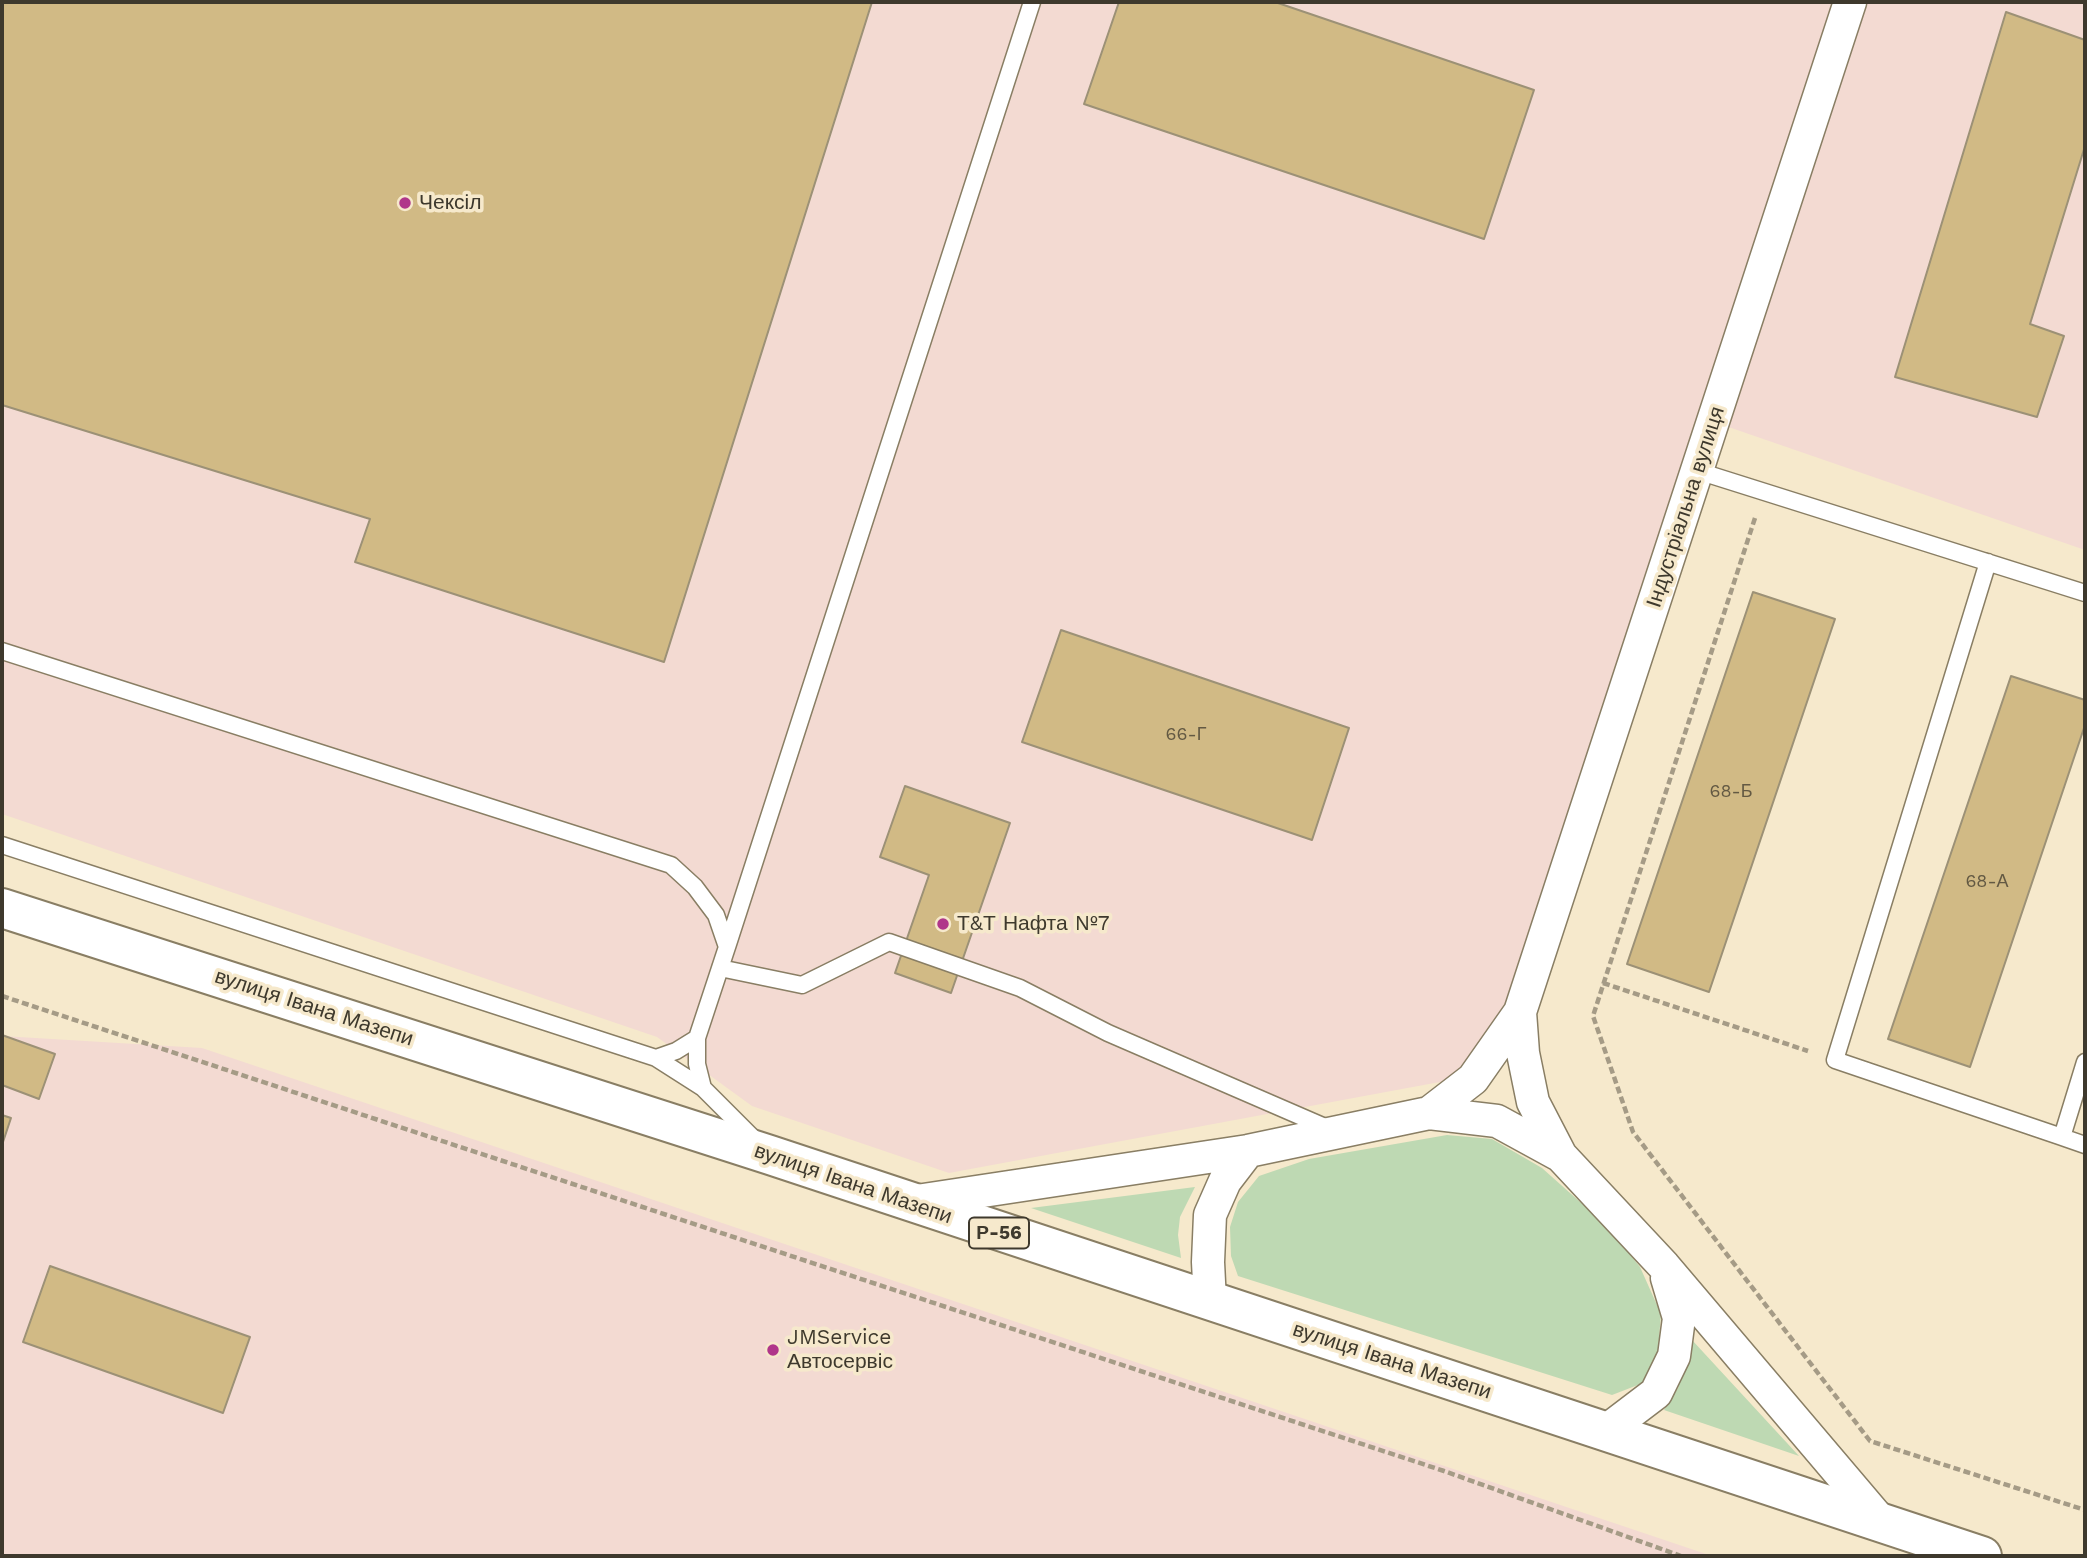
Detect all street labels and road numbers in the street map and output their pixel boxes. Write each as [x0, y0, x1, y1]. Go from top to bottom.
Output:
street label: Індустріальна вулиця [1642, 403, 1730, 611]
street label: вулиця Івана Мазепи [211, 964, 417, 1052]
street label: вулиця Івана Мазепи [751, 1138, 955, 1230]
road number: Р-56 [969, 1218, 1029, 1248]
street label: вулиця Івана Мазепи [1289, 1317, 1495, 1405]

